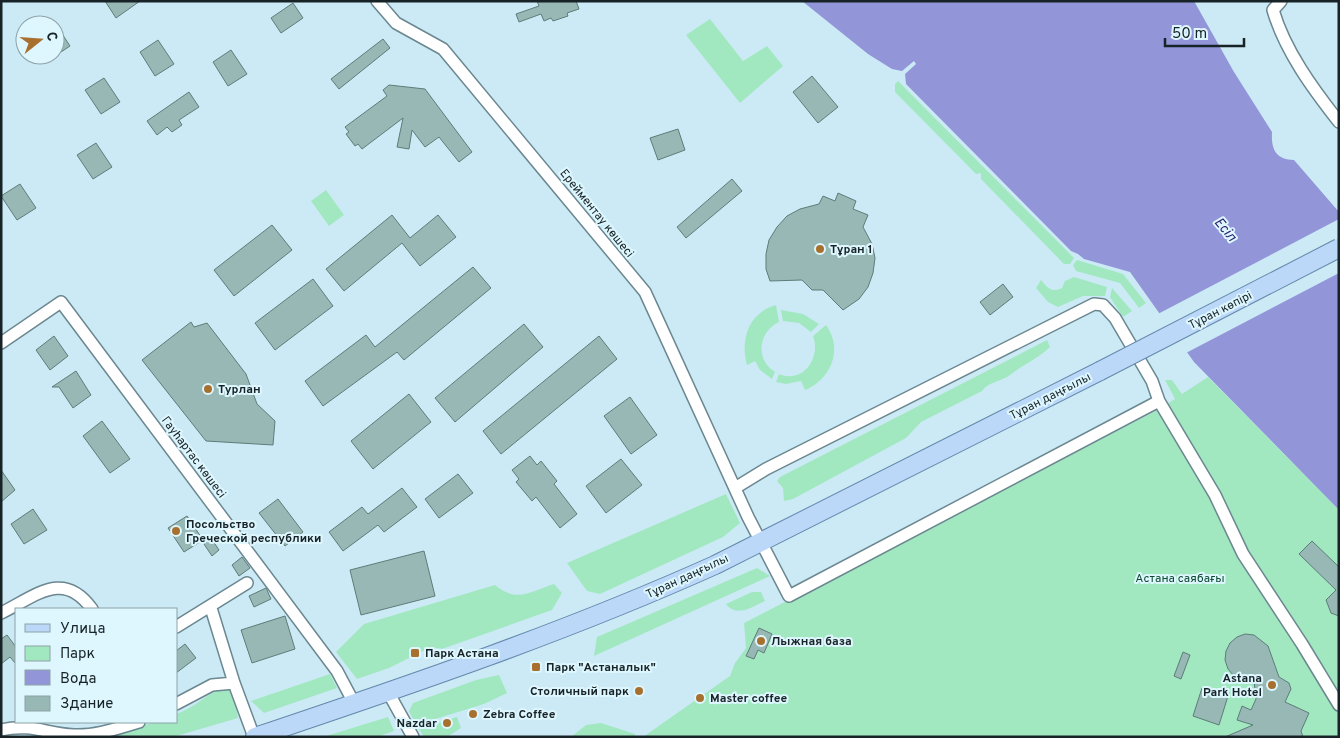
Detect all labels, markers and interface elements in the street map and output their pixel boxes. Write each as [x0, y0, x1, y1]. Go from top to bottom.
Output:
north arrow [15, 15, 65, 65]
scale bar [1165, 15, 1244, 47]
text: 50 m [1172, 25, 1207, 44]
text: С [42, 30, 60, 43]
street label: Ерейментау көшесі [556, 166, 637, 261]
water label: Есіл [1210, 215, 1240, 246]
place label: Тұран 1 [830, 242, 873, 258]
marker: Тұран 1 [814, 243, 826, 255]
street label: Тұран көпірі [1186, 288, 1255, 334]
street label: Тұран даңғылы [1007, 370, 1094, 424]
place label: Турлан [218, 382, 261, 398]
marker: Турлан [202, 383, 214, 395]
street label: Гауhартас көшесі [157, 413, 229, 502]
place label: Посольство Греческой республики [186, 517, 322, 547]
marker: Посольство Греческой республики [170, 525, 182, 537]
street label: Тұран даңғылы [644, 551, 731, 603]
park label: Астана саябағы [1135, 571, 1225, 587]
legend [15, 608, 178, 723]
text: Улица [60, 620, 105, 639]
place label: Лыжная база [771, 634, 852, 650]
marker: Лыжная база [755, 635, 767, 647]
text: Парк [60, 645, 95, 664]
place label: Парк Астана [425, 646, 499, 662]
marker: Парк Астана [409, 647, 421, 659]
place label: Парк "Астаналык" [546, 660, 656, 676]
marker: Парк "Астаналык" [530, 661, 542, 673]
text: Вода [60, 670, 96, 689]
place label: Astana Park Hotel [1203, 671, 1262, 701]
marker: Astana Park Hotel [1266, 679, 1278, 691]
place label: Столичный парк [530, 684, 629, 700]
marker: Столичный парк [633, 685, 645, 697]
place label: Master coffee [710, 691, 788, 707]
marker: Master coffee [694, 692, 706, 704]
text: Здание [60, 695, 113, 714]
place label: Zebra Coffee [483, 707, 556, 723]
marker: Zebra Coffee [467, 708, 479, 720]
place label: Nazdar [397, 716, 437, 732]
marker: Nazdar [441, 717, 453, 729]

